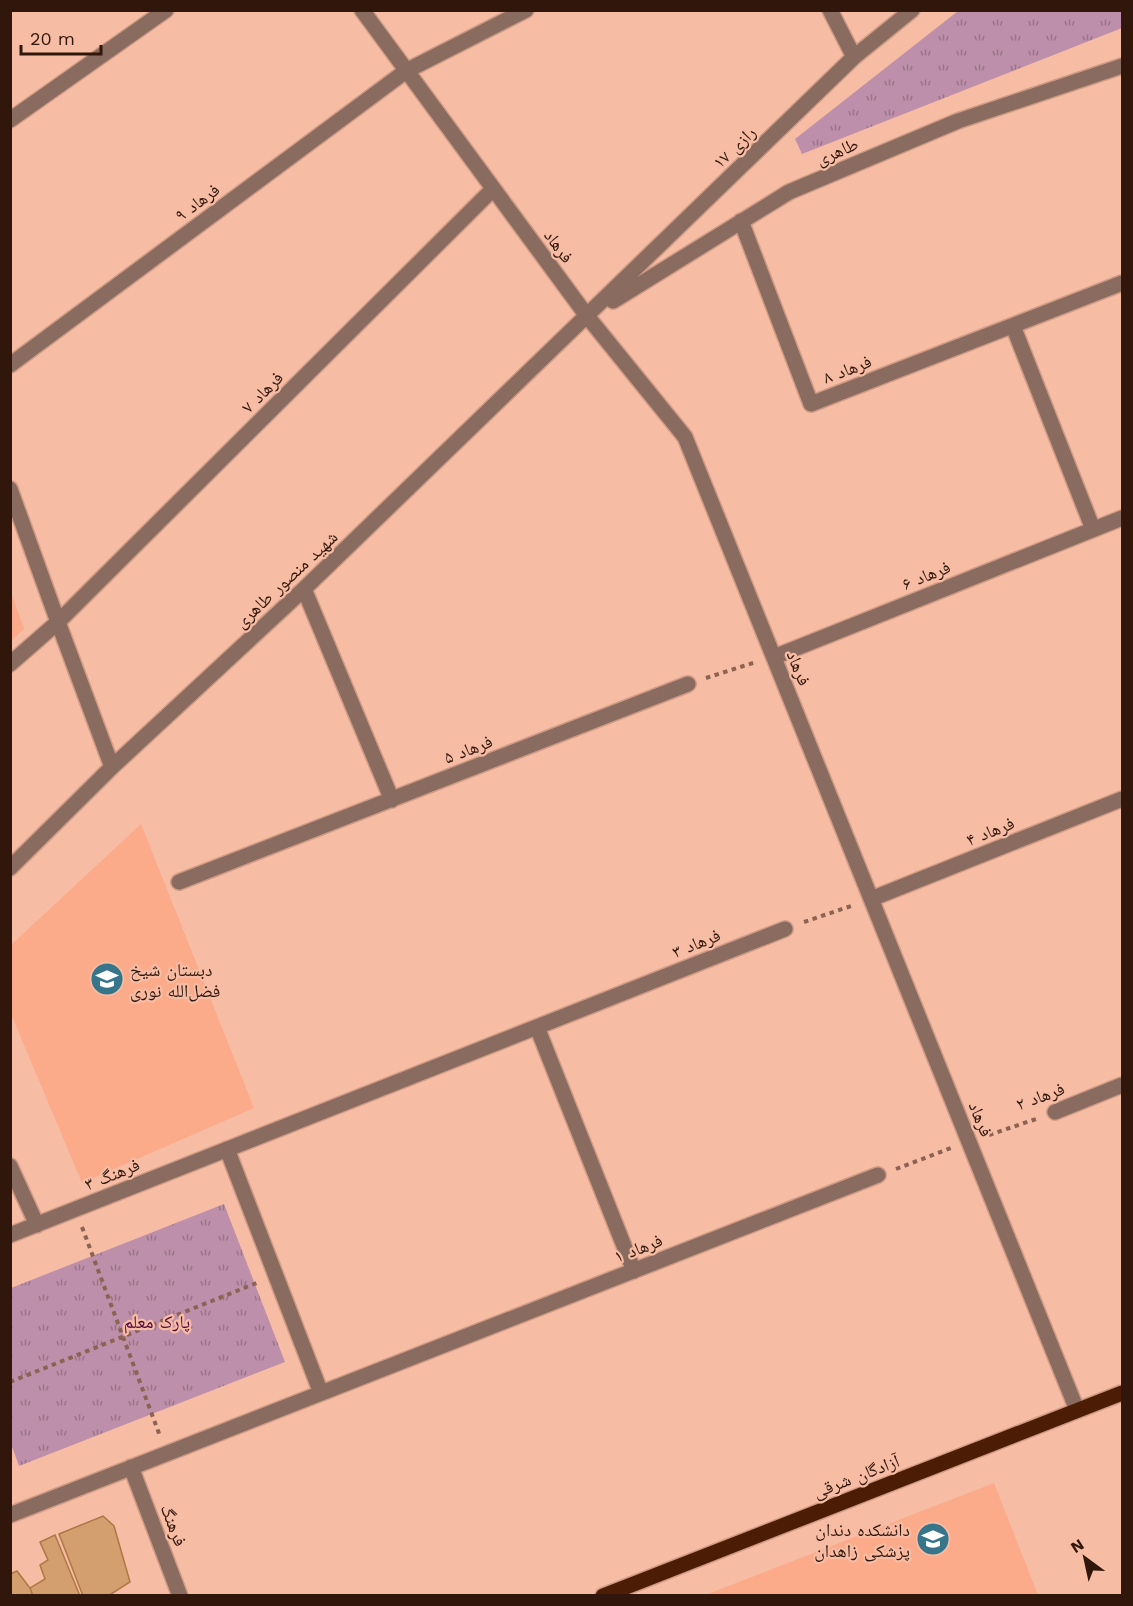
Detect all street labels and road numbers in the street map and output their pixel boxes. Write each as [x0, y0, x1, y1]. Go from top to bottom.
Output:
street label: رازی ۱۷ [708, 121, 761, 173]
street label: طاهری [813, 133, 862, 170]
street label: فرهاد ۹ [171, 179, 223, 225]
street label: فرهاد [540, 225, 578, 267]
street label: فرهاد ۸ [820, 350, 874, 388]
street label: فرهاد ۷ [237, 367, 287, 417]
street label: شهید منصور طاهری [230, 526, 342, 633]
street label: فرهاد ۶ [899, 556, 953, 594]
street label: فرهاد [783, 647, 815, 689]
street label: فرهاد ۵ [441, 730, 495, 768]
street label: فرهاد ۴ [963, 812, 1017, 850]
street label: فرهاد ۳ [669, 924, 723, 962]
street label: فرهاد ۲ [1013, 1078, 1067, 1114]
street label: فرهاد [965, 1098, 997, 1140]
street label: فرهنگ ۳ [81, 1154, 143, 1194]
street label: فرهاد ۱ [611, 1229, 665, 1267]
street label: آزادگان شرقی [810, 1450, 903, 1503]
street label: فرهنگ [156, 1501, 192, 1549]

